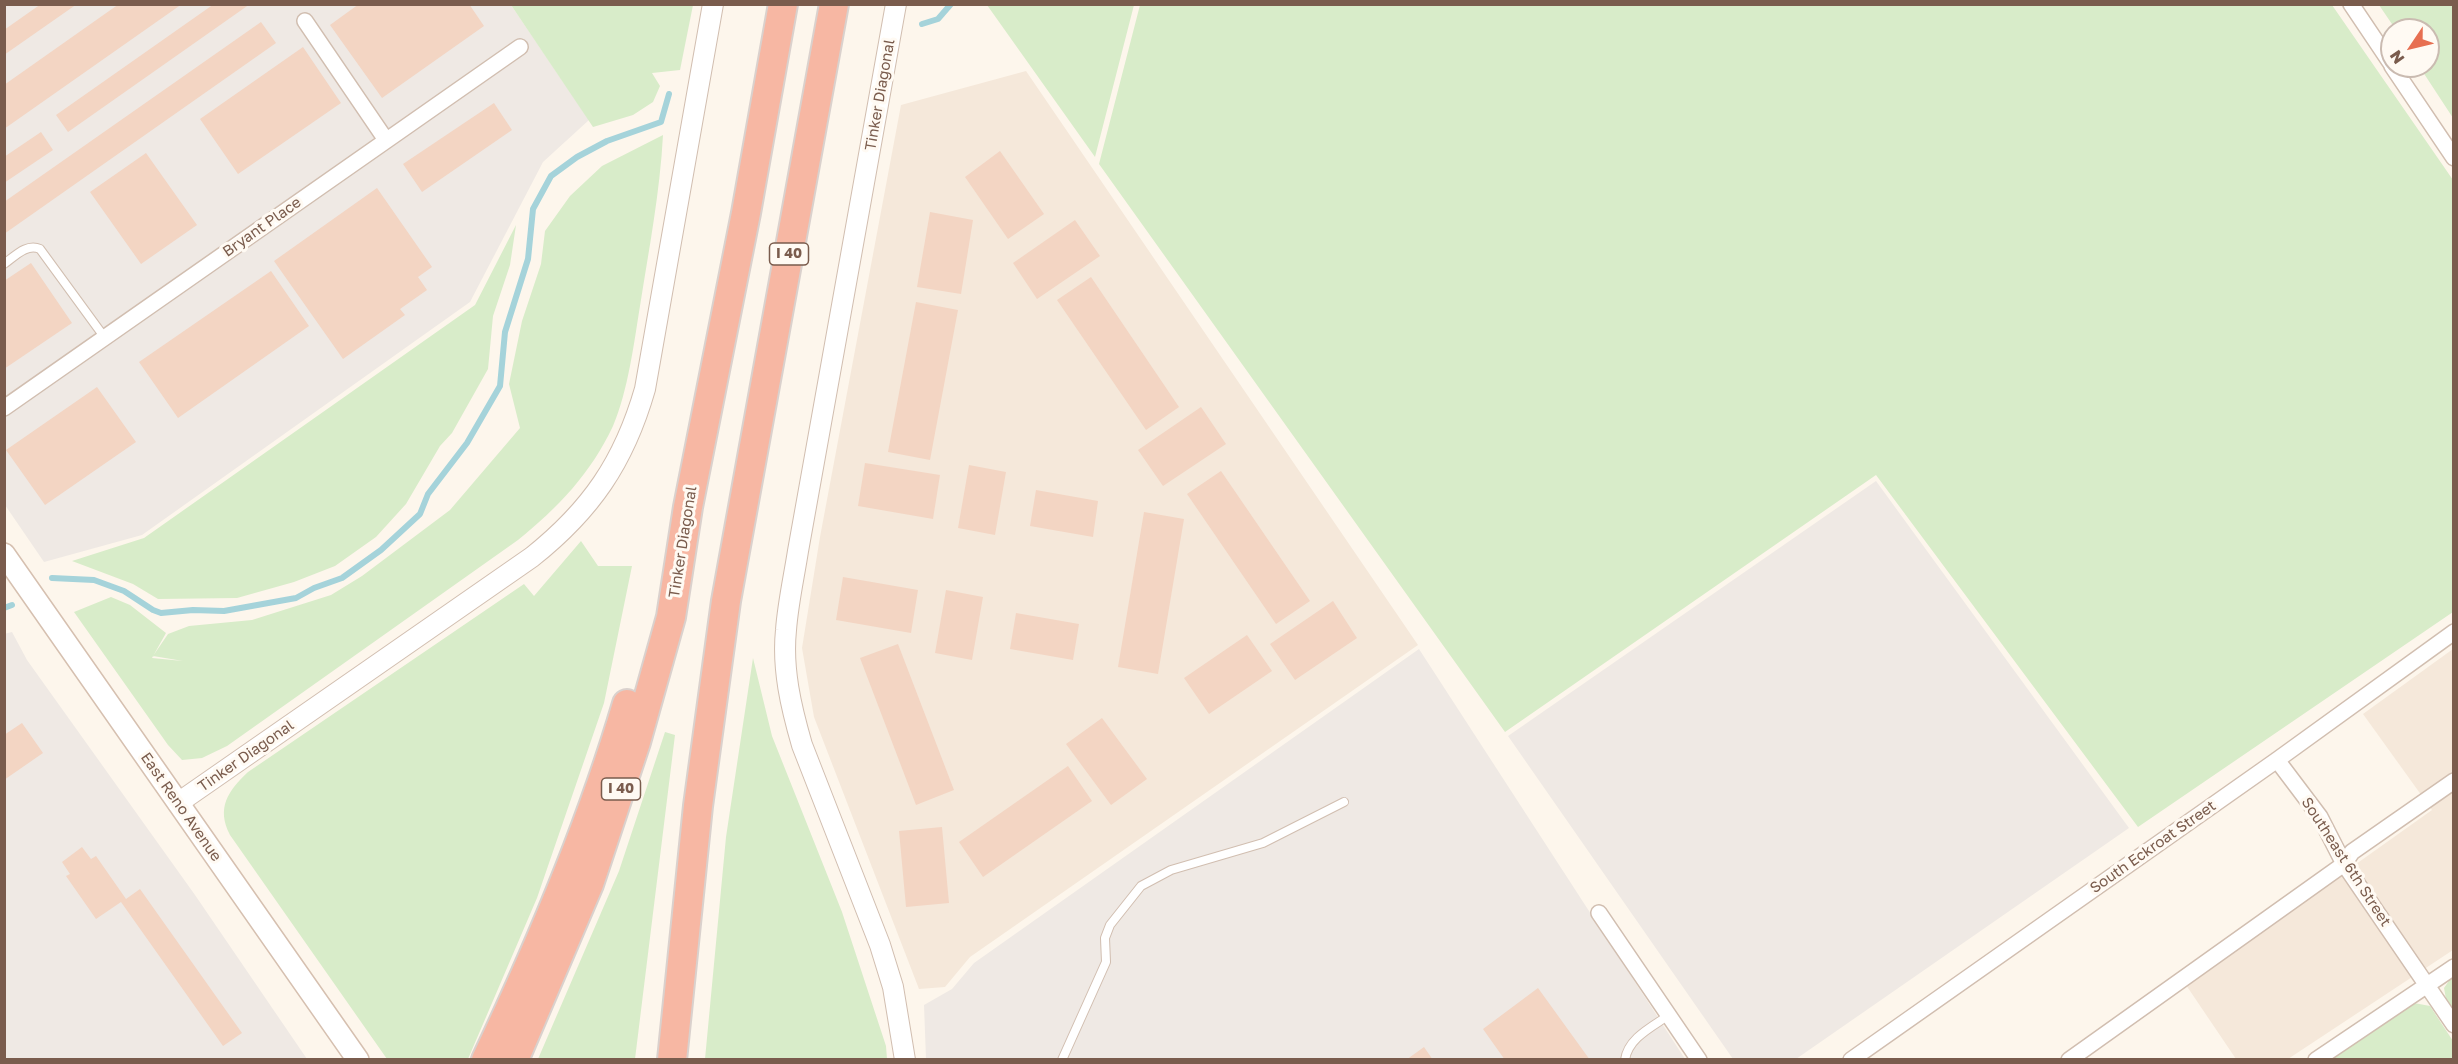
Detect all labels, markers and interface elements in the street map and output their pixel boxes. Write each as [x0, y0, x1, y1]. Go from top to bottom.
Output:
north arrow [2380, 18, 2440, 78]
street label: Tinker Diagonal [861, 38, 899, 152]
text: N [2385, 46, 2409, 68]
street label: Bryant Place [219, 193, 305, 261]
road number: I 40 [770, 243, 808, 265]
street label: Tinker Diagonal [665, 485, 701, 599]
street label: Tinker Diagonal [195, 716, 297, 796]
street label: East Reno Avenue [137, 749, 225, 865]
road number: I 40 [602, 778, 640, 800]
street label: Southeast 6th Street [2298, 794, 2394, 930]
street label: South Eckroat Street [2087, 797, 2219, 897]

